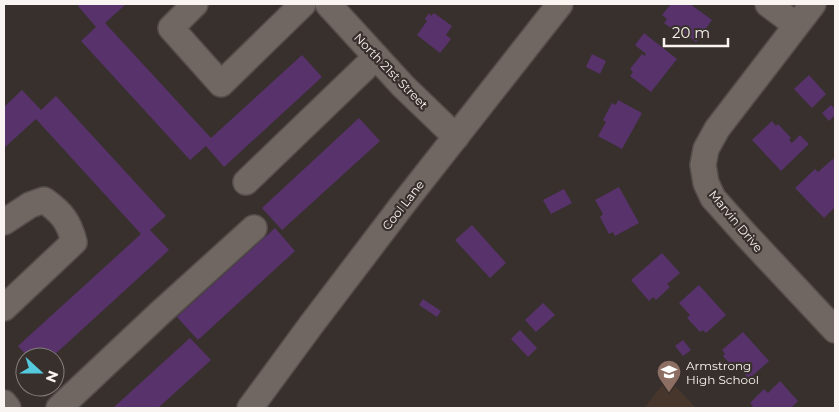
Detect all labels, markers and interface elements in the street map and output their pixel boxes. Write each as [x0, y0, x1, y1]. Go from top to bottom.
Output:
scale bar [664, 15, 728, 47]
text: 20 m [672, 23, 710, 42]
street label: North 21st Street [351, 30, 431, 112]
street label: Cool Lane [379, 177, 427, 233]
street label: Marvin Drive [706, 187, 766, 255]
north arrow [15, 347, 65, 397]
place label: Armstrong High School [686, 358, 759, 387]
school or university icon: Armstrong High School [656, 359, 682, 393]
text: N [42, 368, 63, 385]

